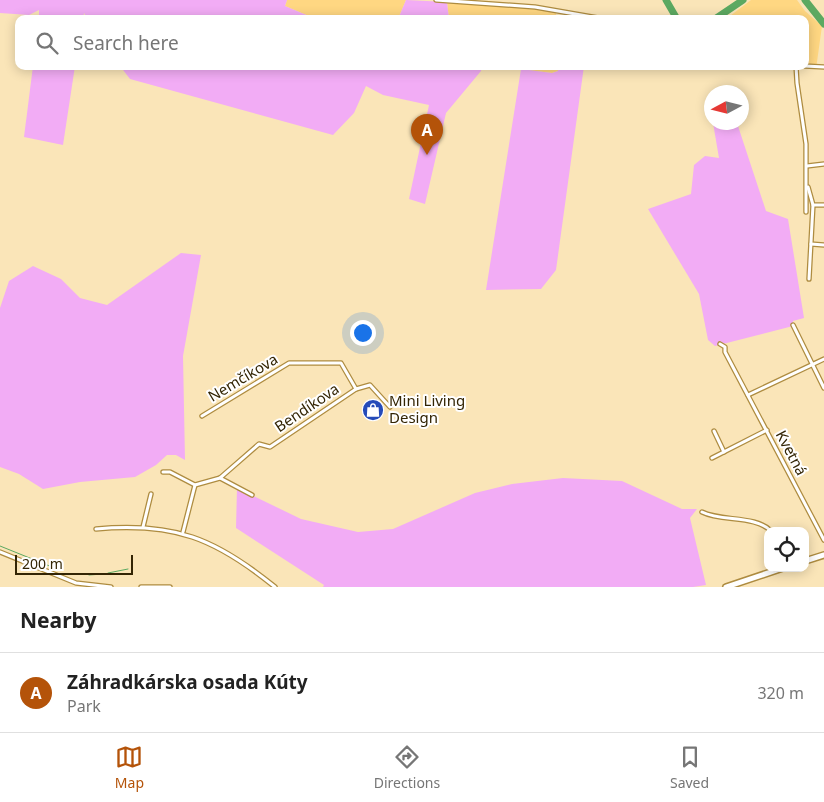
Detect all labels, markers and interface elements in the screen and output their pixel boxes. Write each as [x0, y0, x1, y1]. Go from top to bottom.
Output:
search box [15, 15, 809, 70]
icon: search [33, 29, 61, 57]
text: Search here [73, 30, 179, 56]
north arrow [704, 85, 749, 130]
pin: A [411, 114, 443, 155]
your location [350, 320, 376, 346]
street label: Nemčíkova [204, 349, 281, 406]
street label: Bendíkova [270, 378, 342, 436]
place label: Mini Living Design [389, 390, 465, 427]
shop icon: Mini Living Design [361, 398, 385, 422]
street label: Kvetná [772, 426, 812, 479]
map controls [764, 527, 809, 572]
button: locate [764, 527, 809, 572]
scale bar [15, 552, 132, 575]
text: 200 m [22, 554, 63, 573]
text: Nearby [20, 606, 96, 634]
text: Záhradkárska osada Kúty [67, 669, 308, 695]
text: A [30, 682, 42, 704]
text: 320 m [757, 682, 804, 704]
text: Park [67, 695, 101, 717]
tab: Map [115, 743, 144, 792]
tab: Directions [374, 743, 440, 792]
tab: Saved [670, 743, 709, 792]

